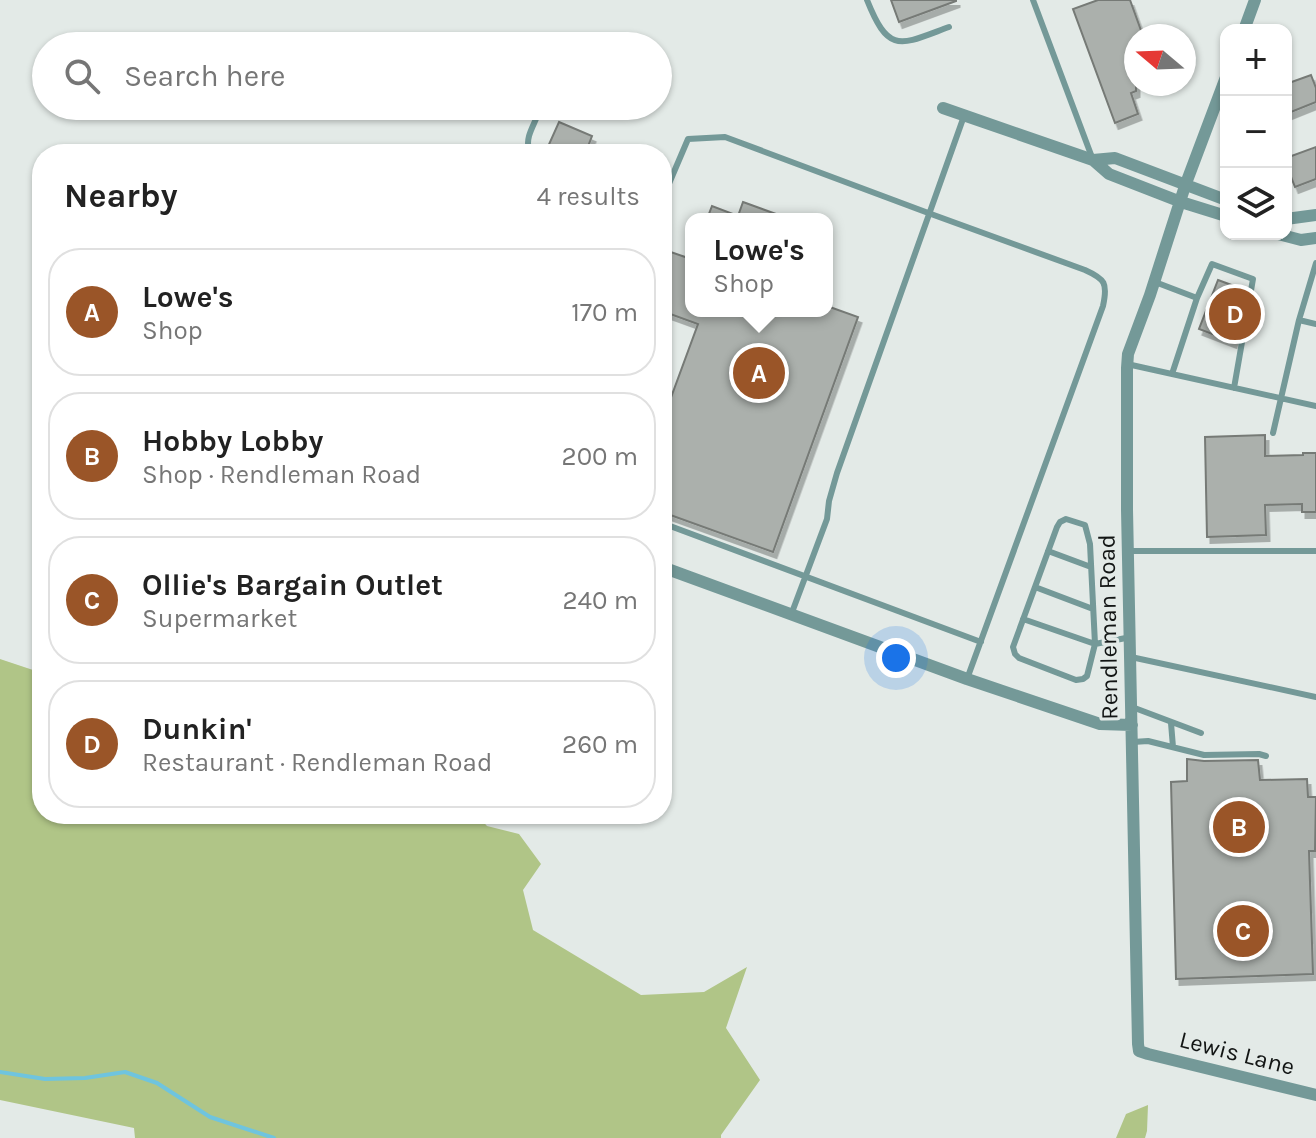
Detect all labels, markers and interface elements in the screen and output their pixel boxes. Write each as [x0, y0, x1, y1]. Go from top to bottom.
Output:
north arrow [1124, 24, 1196, 96]
map controls [1220, 24, 1292, 240]
button: + [1220, 24, 1292, 96]
search box [32, 32, 672, 120]
icon: search [60, 54, 104, 98]
text: Search here [124, 58, 285, 94]
button: − [1220, 96, 1292, 168]
button: layers [1220, 168, 1292, 240]
text: Nearby [64, 176, 178, 216]
text: 4 results [536, 181, 640, 212]
popup [685, 213, 833, 317]
text: Lowe's [713, 232, 805, 268]
text: Shop [713, 268, 774, 299]
text: Lowe's [142, 279, 234, 315]
pin: D [1209, 284, 1261, 344]
text: A [84, 297, 100, 328]
text: 170 m [571, 297, 638, 328]
text: Shop [142, 315, 203, 346]
pin: A [733, 343, 785, 403]
text: Hobby Lobby [142, 423, 323, 459]
text: B [84, 441, 100, 472]
text: 200 m [562, 441, 638, 472]
text: Shop · Rendleman Road [142, 459, 421, 490]
street label: Rendleman Road [1092, 534, 1124, 720]
text: Ollie's Bargain Outlet [142, 567, 443, 603]
text: C [84, 585, 100, 616]
text: 240 m [562, 585, 638, 616]
text: Supermarket [142, 603, 297, 634]
your location [876, 638, 916, 678]
text: Dunkin' [142, 711, 252, 747]
text: D [83, 729, 101, 760]
text: 260 m [562, 729, 638, 760]
text: Restaurant · Rendleman Road [142, 747, 492, 778]
pin: B [1213, 797, 1265, 857]
pin: C [1217, 901, 1269, 961]
street label: Lewis Lane [1177, 1025, 1297, 1081]

